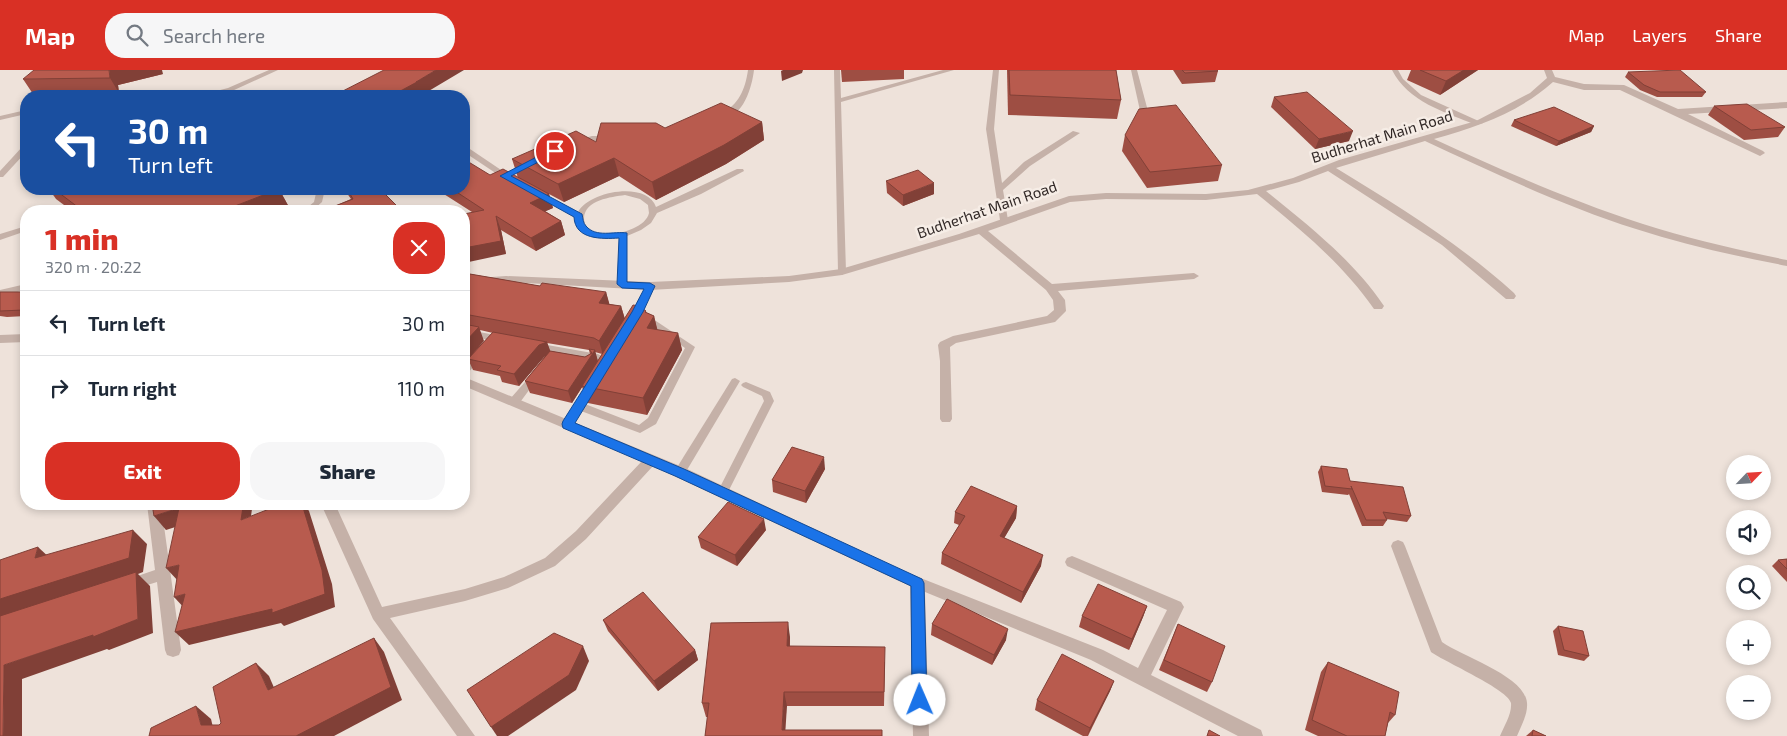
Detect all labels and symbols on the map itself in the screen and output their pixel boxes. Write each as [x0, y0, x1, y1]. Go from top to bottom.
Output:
street label: Budherhat Main Road [1309, 106, 1455, 166]
pin [534, 130, 576, 172]
street label: Budherhat Main Road [914, 177, 1059, 241]
north arrow [1726, 455, 1771, 500]
position arrow [893, 673, 945, 725]

